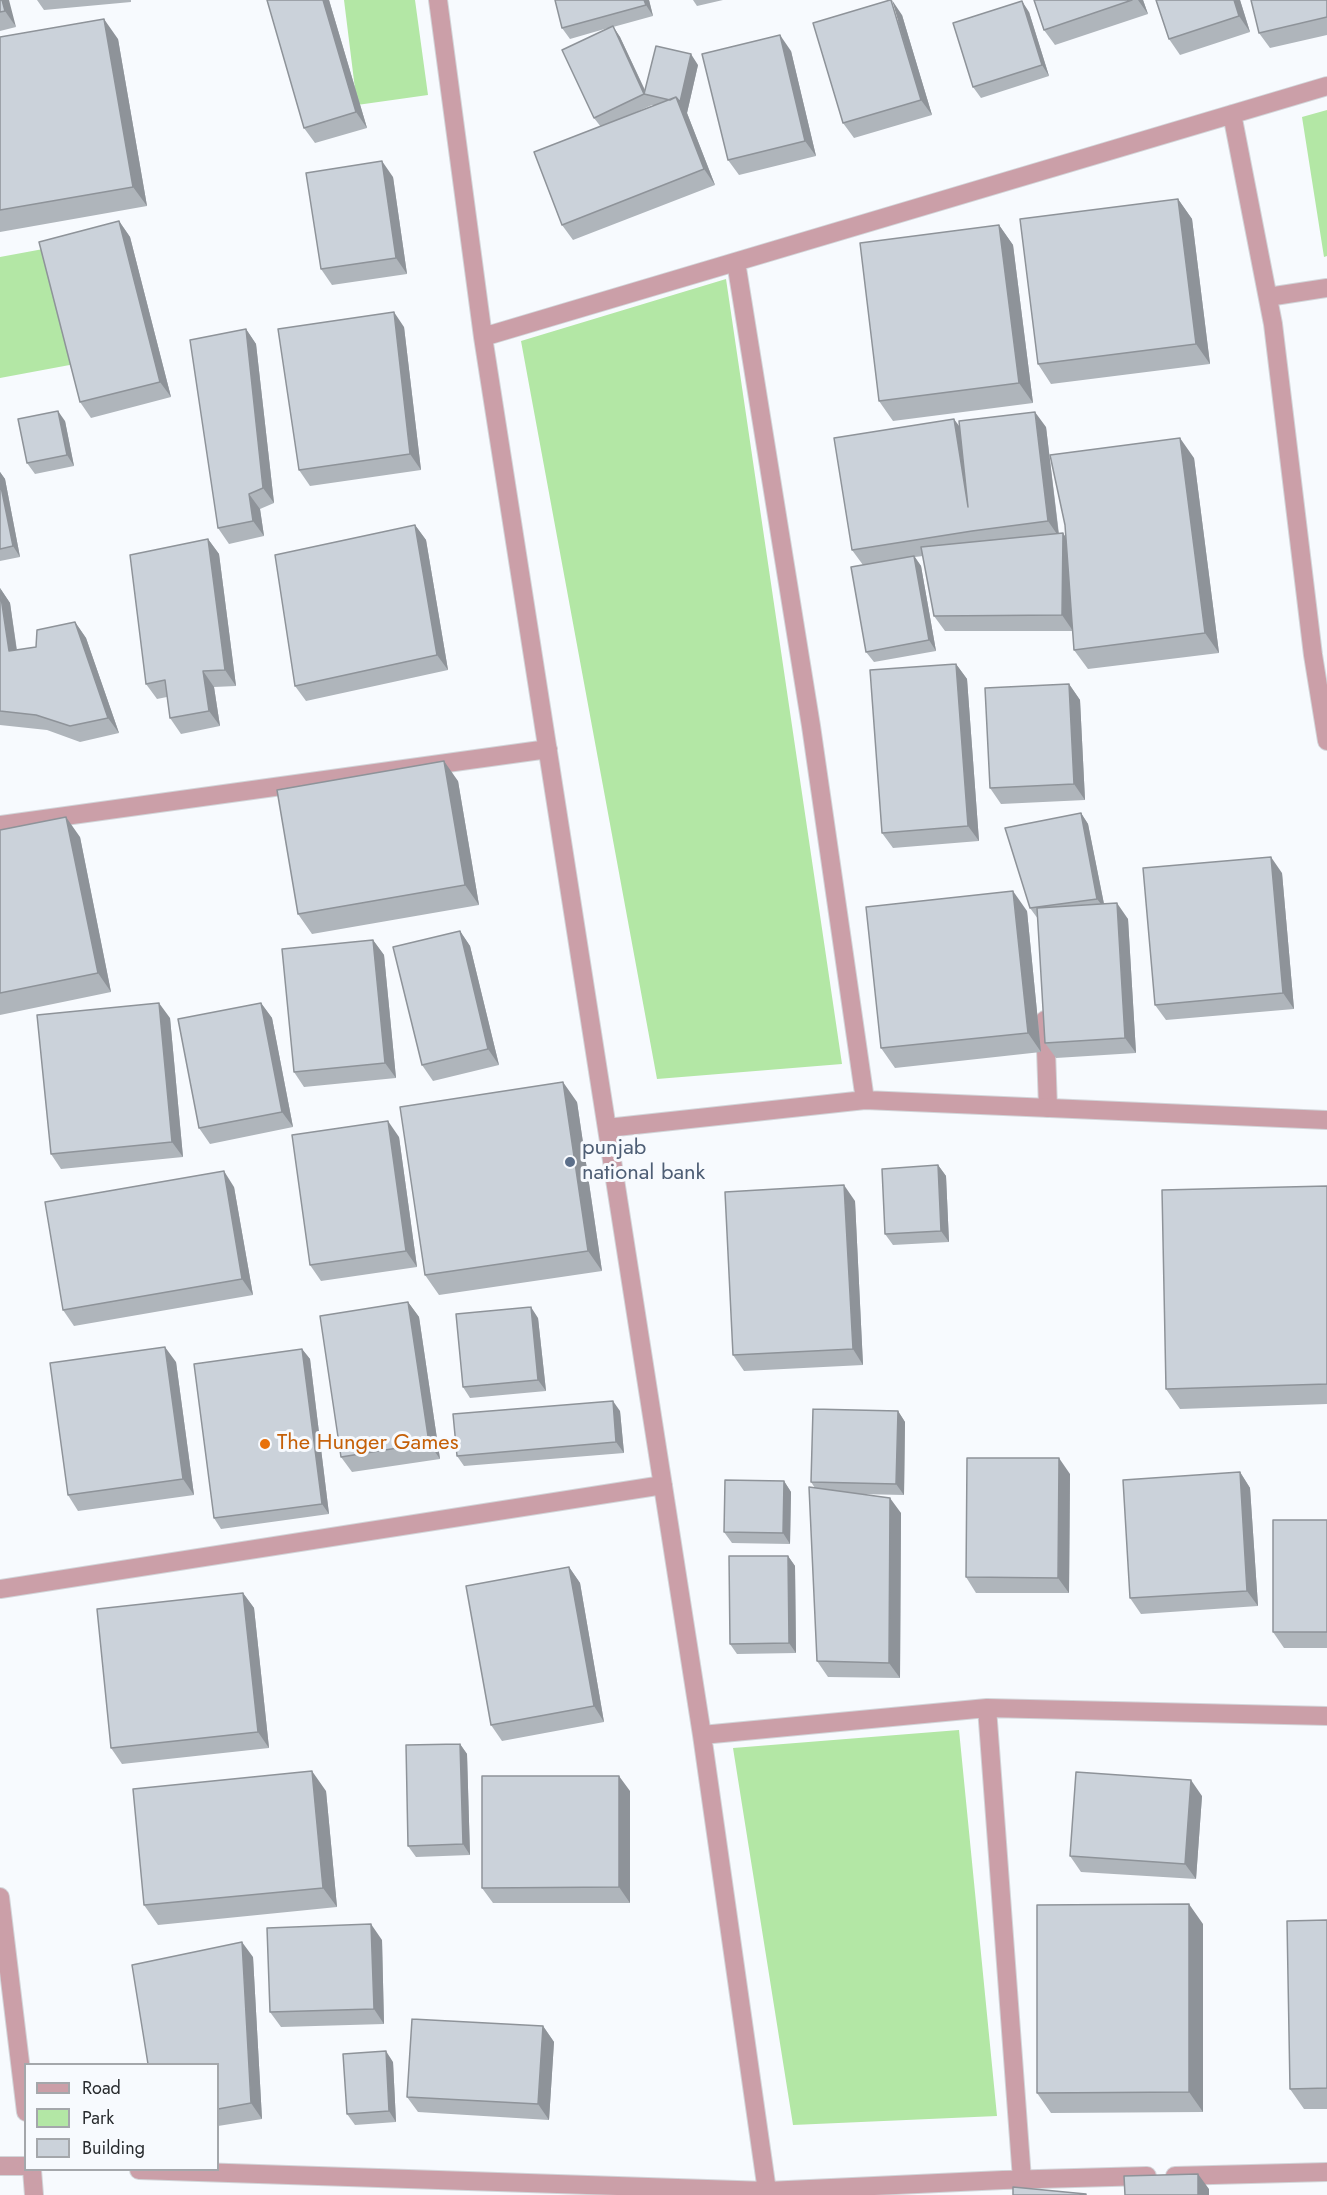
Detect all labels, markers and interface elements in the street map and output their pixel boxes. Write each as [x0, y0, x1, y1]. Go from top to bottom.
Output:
place label: punjab national bank [582, 1136, 705, 1188]
marker: punjab national bank [563, 1155, 577, 1169]
place label: The Hunger Games [277, 1431, 459, 1457]
marker: The Hunger Games [258, 1437, 272, 1451]
legend [24, 2063, 219, 2171]
text: Road [82, 2075, 121, 2101]
text: Park [82, 2105, 114, 2131]
text: Building [82, 2135, 145, 2161]

